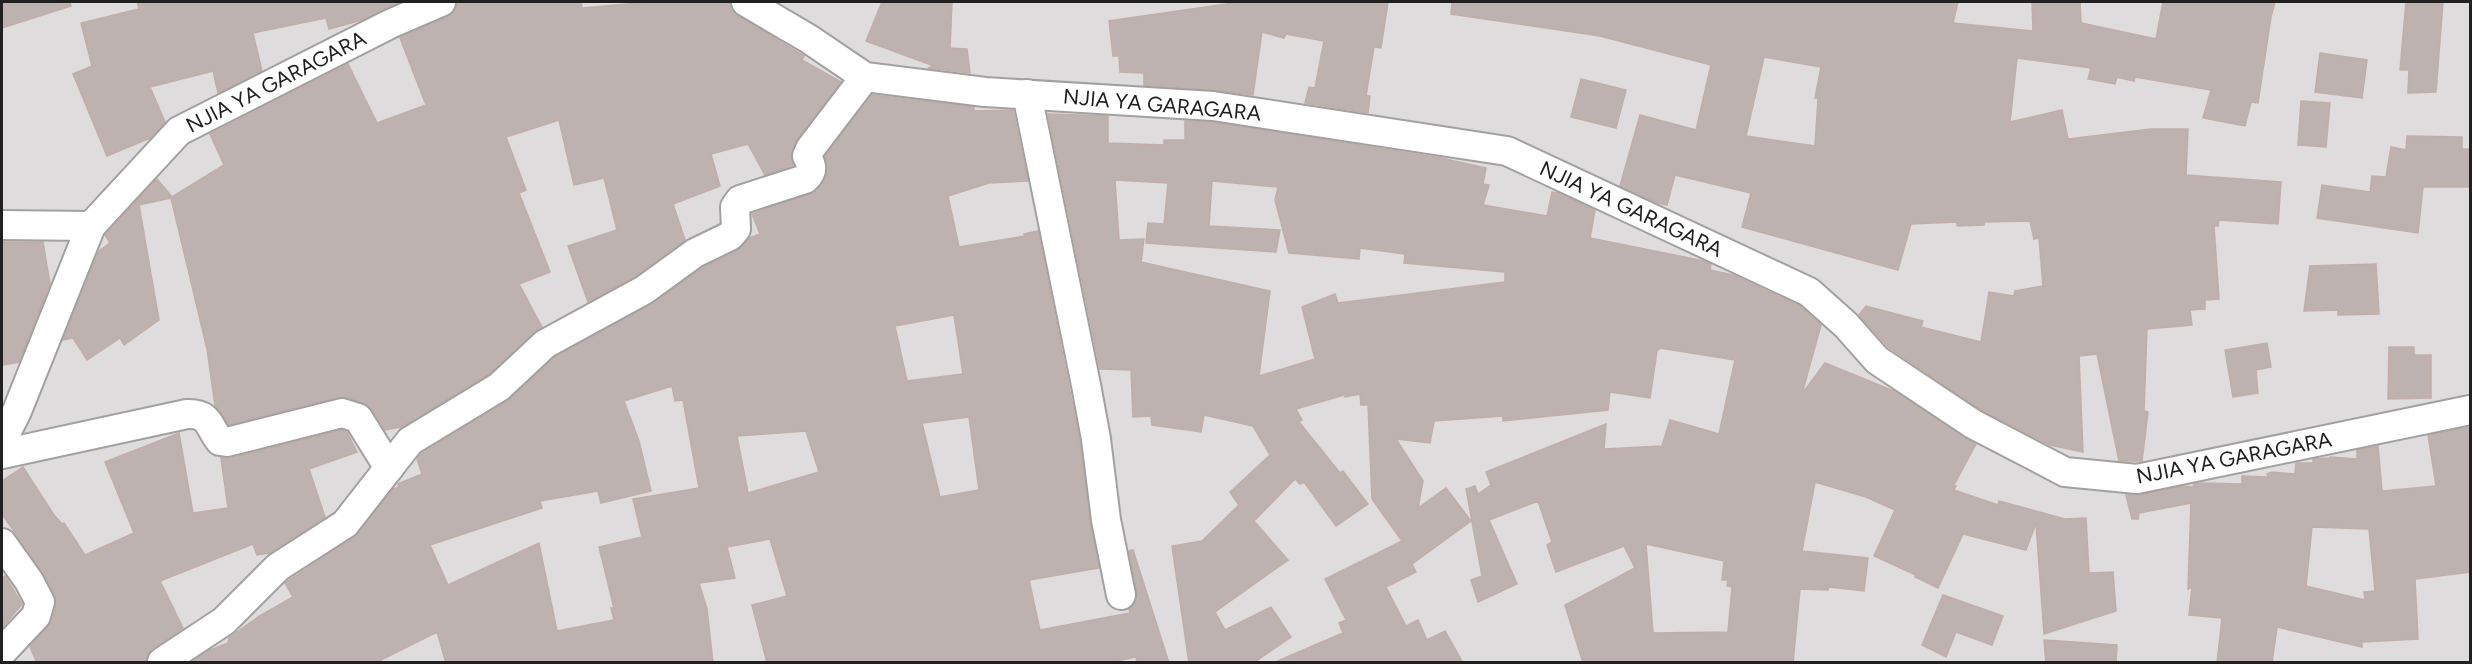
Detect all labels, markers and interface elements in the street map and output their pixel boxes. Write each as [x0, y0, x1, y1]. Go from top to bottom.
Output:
street label: NJIA YA GARAGARA [182, 25, 370, 138]
street label: NJIA YA GARAGARA [1062, 83, 1262, 126]
street label: NJIA YA GARAGARA [1536, 155, 1726, 262]
street label: NJIA YA GARAGARA [2134, 426, 2334, 489]

